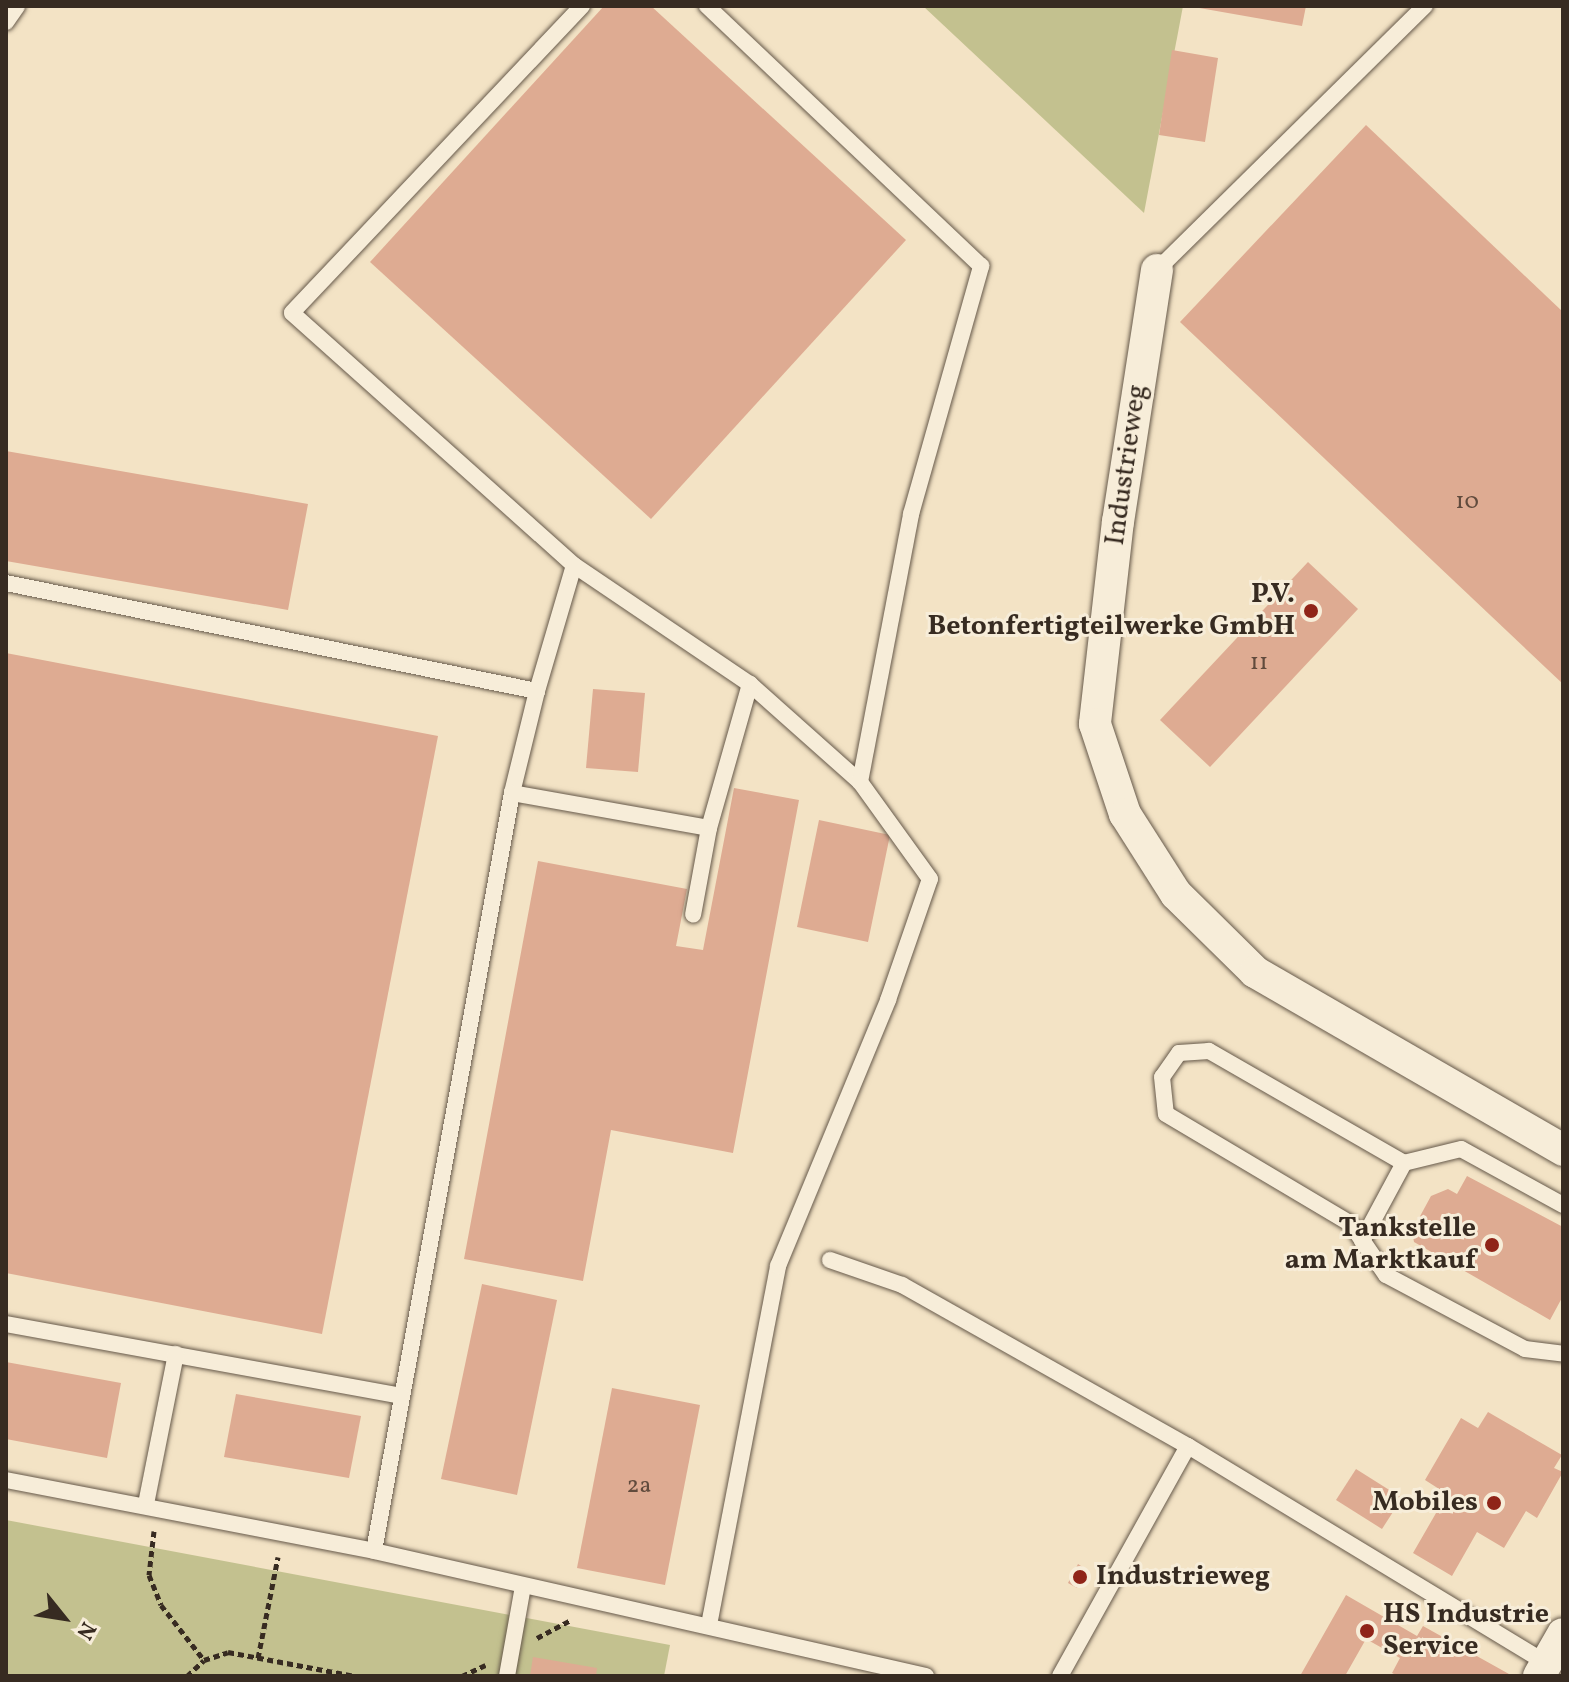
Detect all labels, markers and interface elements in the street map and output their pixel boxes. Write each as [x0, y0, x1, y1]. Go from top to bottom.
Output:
street label: Industrieweg [1099, 382, 1155, 548]
house number: 10 [1455, 489, 1479, 517]
place label: P.V. Betonfertigteilwerke GmbH [927, 578, 1295, 644]
marker: P.V. Betonfertigteilwerke GmbH [1302, 602, 1320, 620]
house number: 11 [1250, 650, 1268, 678]
place label: Tankstelle am Marktkauf [1285, 1212, 1476, 1278]
marker: Tankstelle am Marktkauf [1483, 1236, 1501, 1254]
house number: 2a [627, 1473, 651, 1501]
place label: Mobiles [1372, 1486, 1478, 1520]
marker: Mobiles [1485, 1494, 1503, 1512]
place label: Industrieweg [1096, 1560, 1270, 1594]
marker: Industrieweg [1071, 1568, 1089, 1586]
north arrow [24, 1578, 104, 1658]
place label: HS Industrie Service [1383, 1598, 1549, 1664]
text: N [68, 1616, 103, 1645]
marker: HS Industrie Service [1358, 1622, 1376, 1640]

